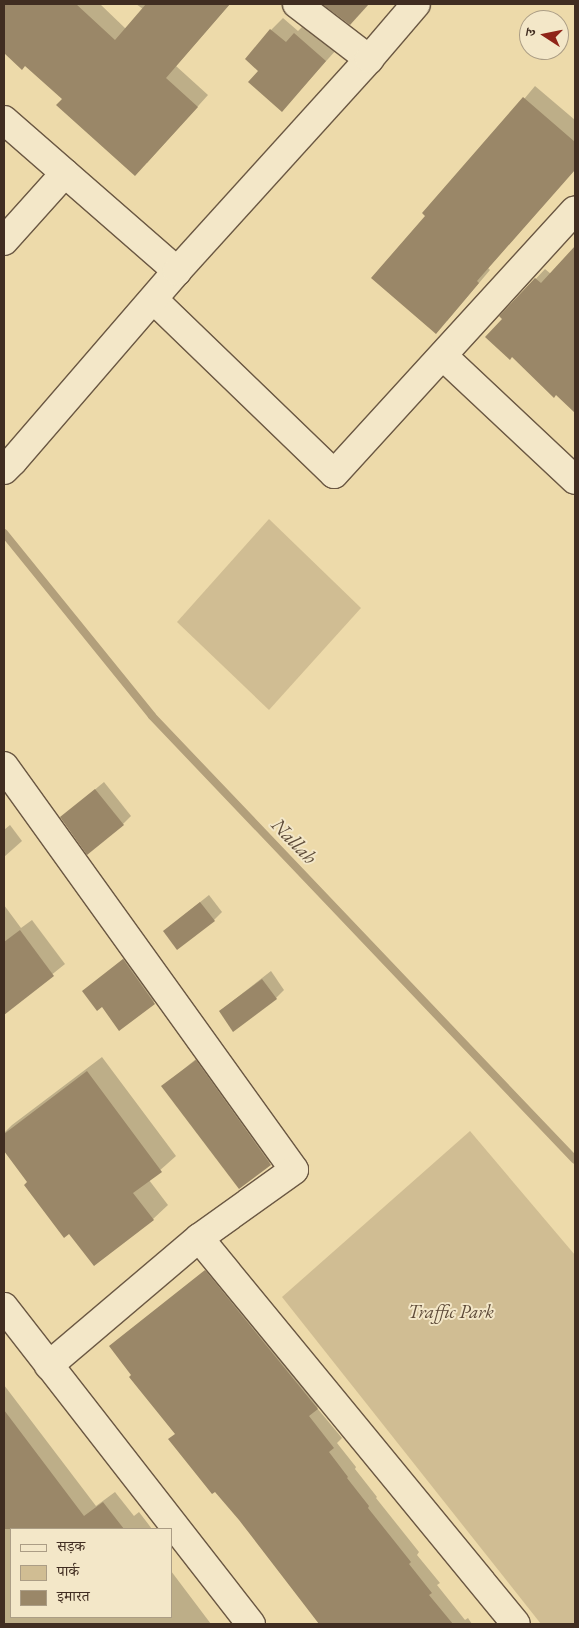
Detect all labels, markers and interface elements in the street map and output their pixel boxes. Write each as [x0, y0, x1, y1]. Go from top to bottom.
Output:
north arrow [519, 10, 569, 60]
text: उ [521, 27, 540, 38]
water label: Nallah [266, 813, 322, 869]
park label: Traffic Park [408, 1301, 494, 1323]
legend [10, 1528, 172, 1618]
text: सड़क [57, 1536, 85, 1555]
text: पार्क [57, 1561, 79, 1580]
text: इमारत [57, 1586, 90, 1605]

